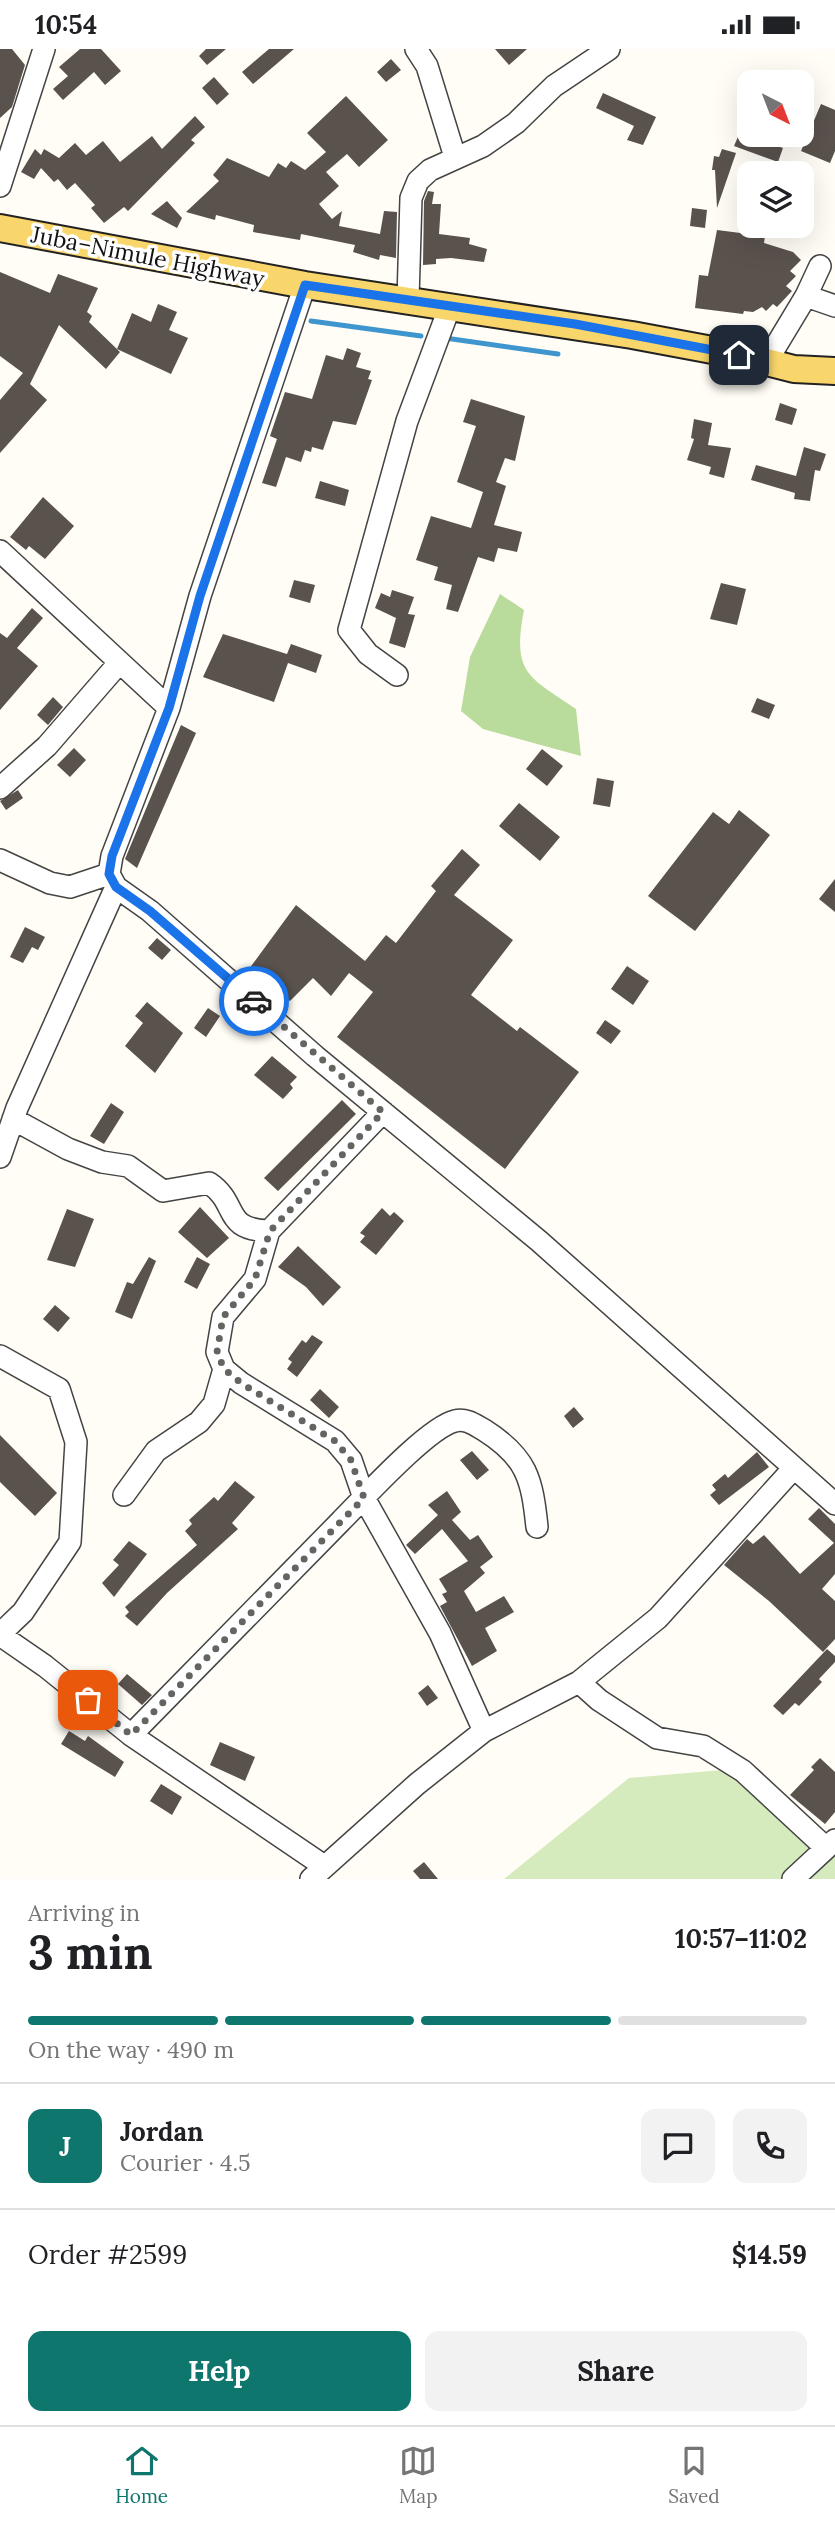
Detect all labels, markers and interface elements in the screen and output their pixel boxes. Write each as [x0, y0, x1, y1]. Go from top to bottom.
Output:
text: 10:54 [35, 8, 97, 41]
north arrow [737, 70, 814, 147]
map controls [737, 70, 814, 238]
button: layers [737, 161, 814, 238]
street label: Juba–Nimule Highway [28, 219, 268, 293]
pin [709, 325, 769, 385]
icon: home [720, 336, 758, 374]
courier [219, 966, 289, 1036]
icon: car [235, 982, 273, 1020]
pin [58, 1670, 118, 1730]
icon: bag [69, 1681, 107, 1719]
text: Arriving in [28, 1898, 140, 1927]
text: 10:57–11:02 [675, 1922, 807, 1955]
text: 3 min [28, 1923, 153, 1982]
text: On the way · 490 m [28, 2035, 234, 2064]
button: chat [641, 2109, 715, 2183]
button: phone [733, 2109, 807, 2183]
text: Jordan [120, 2115, 204, 2148]
text: J [59, 2130, 71, 2163]
text: Courier · 4.5 [120, 2148, 251, 2177]
text: Order #2599 [28, 2238, 187, 2271]
text: $14.59 [732, 2238, 807, 2271]
button: Help [28, 2331, 411, 2411]
button: Share [425, 2331, 807, 2411]
tab: Home [115, 2442, 168, 2508]
tab: Map [399, 2442, 437, 2508]
tab: Saved [668, 2442, 720, 2508]

